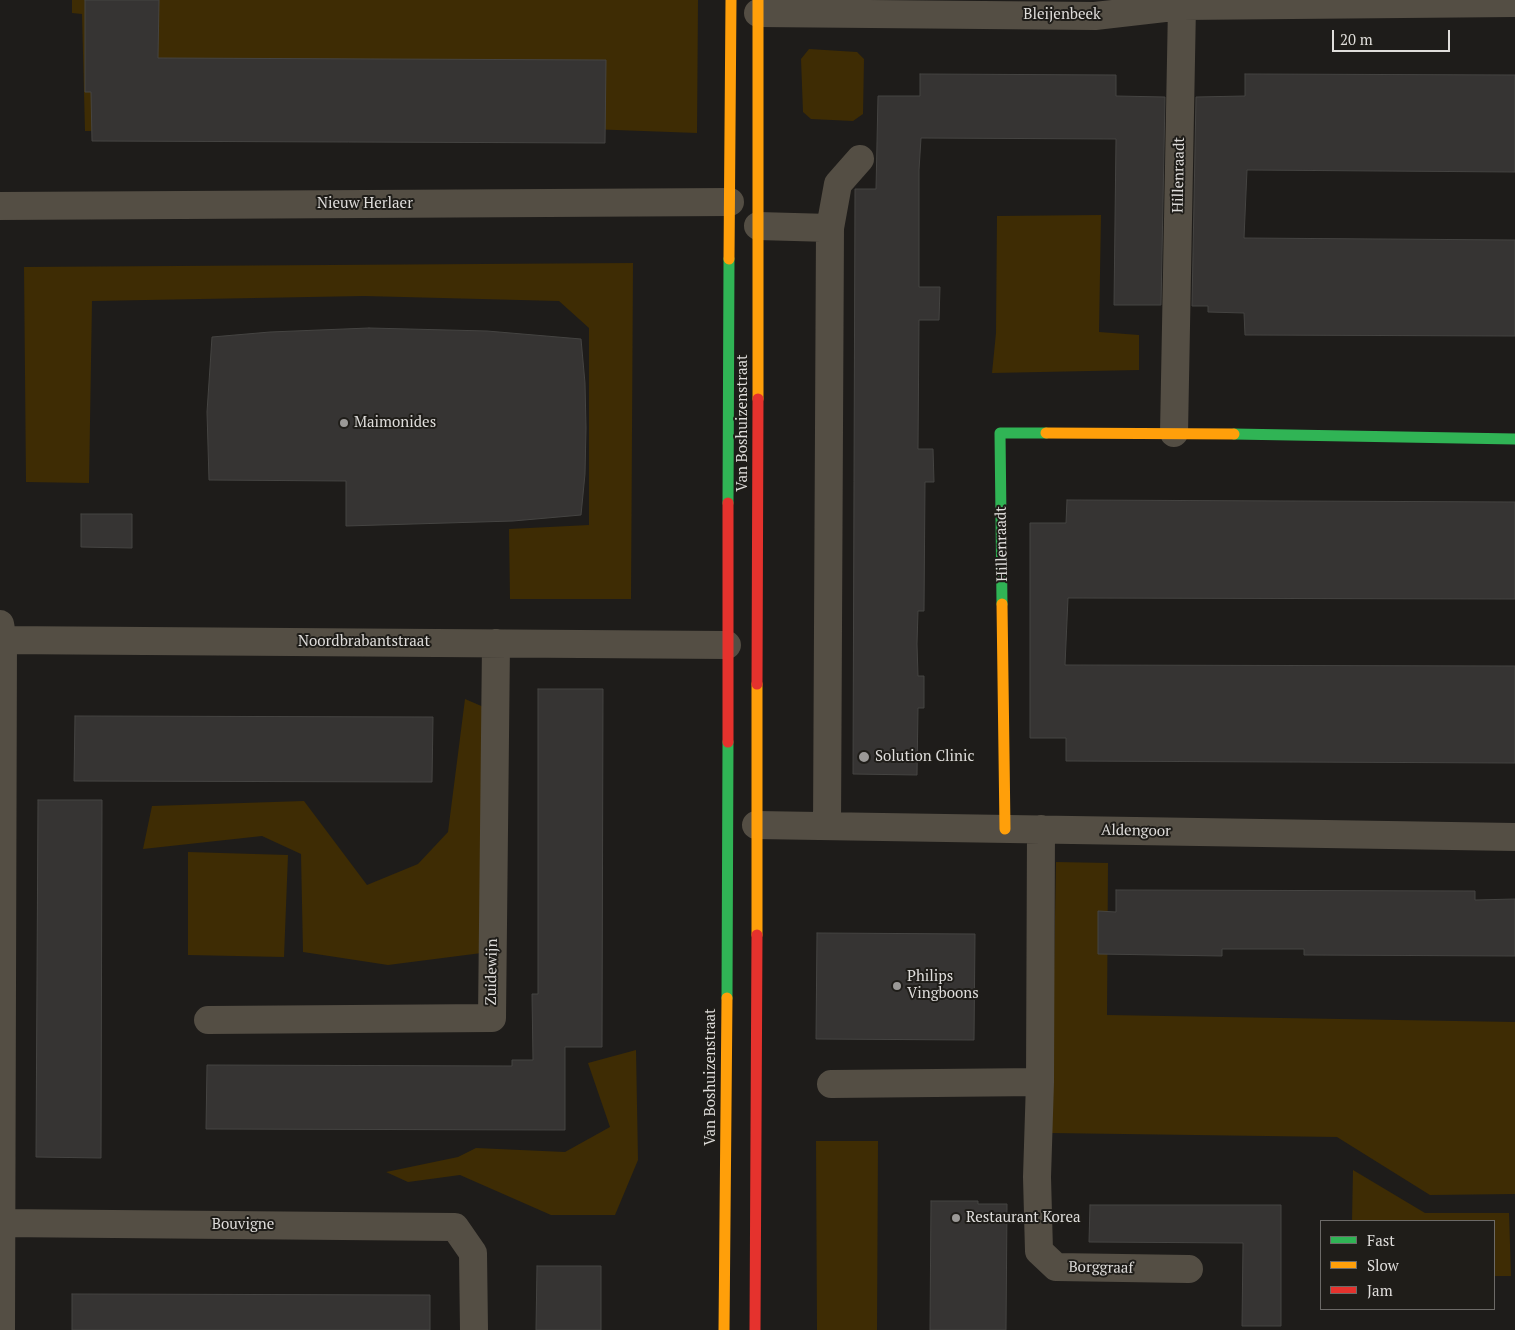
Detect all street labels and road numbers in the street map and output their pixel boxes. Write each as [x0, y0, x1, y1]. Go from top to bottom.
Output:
street label: Bleijenbeek [1023, 6, 1101, 24]
street label: Hillenraadt [1169, 137, 1189, 213]
street label: Nieuw Herlaer [317, 195, 413, 213]
street label: Van Boshuizenstraat [734, 354, 752, 492]
street label: Hillenraadt [992, 506, 1012, 582]
street label: Noordbrabantstraat [298, 633, 430, 651]
street label: Aldengoor [1101, 821, 1171, 841]
street label: Zuidewijn [482, 938, 502, 1006]
street label: Van Boshuizenstraat [702, 1008, 720, 1146]
street label: Bouvigne [212, 1216, 274, 1234]
street label: Borggraaf [1068, 1258, 1134, 1278]

